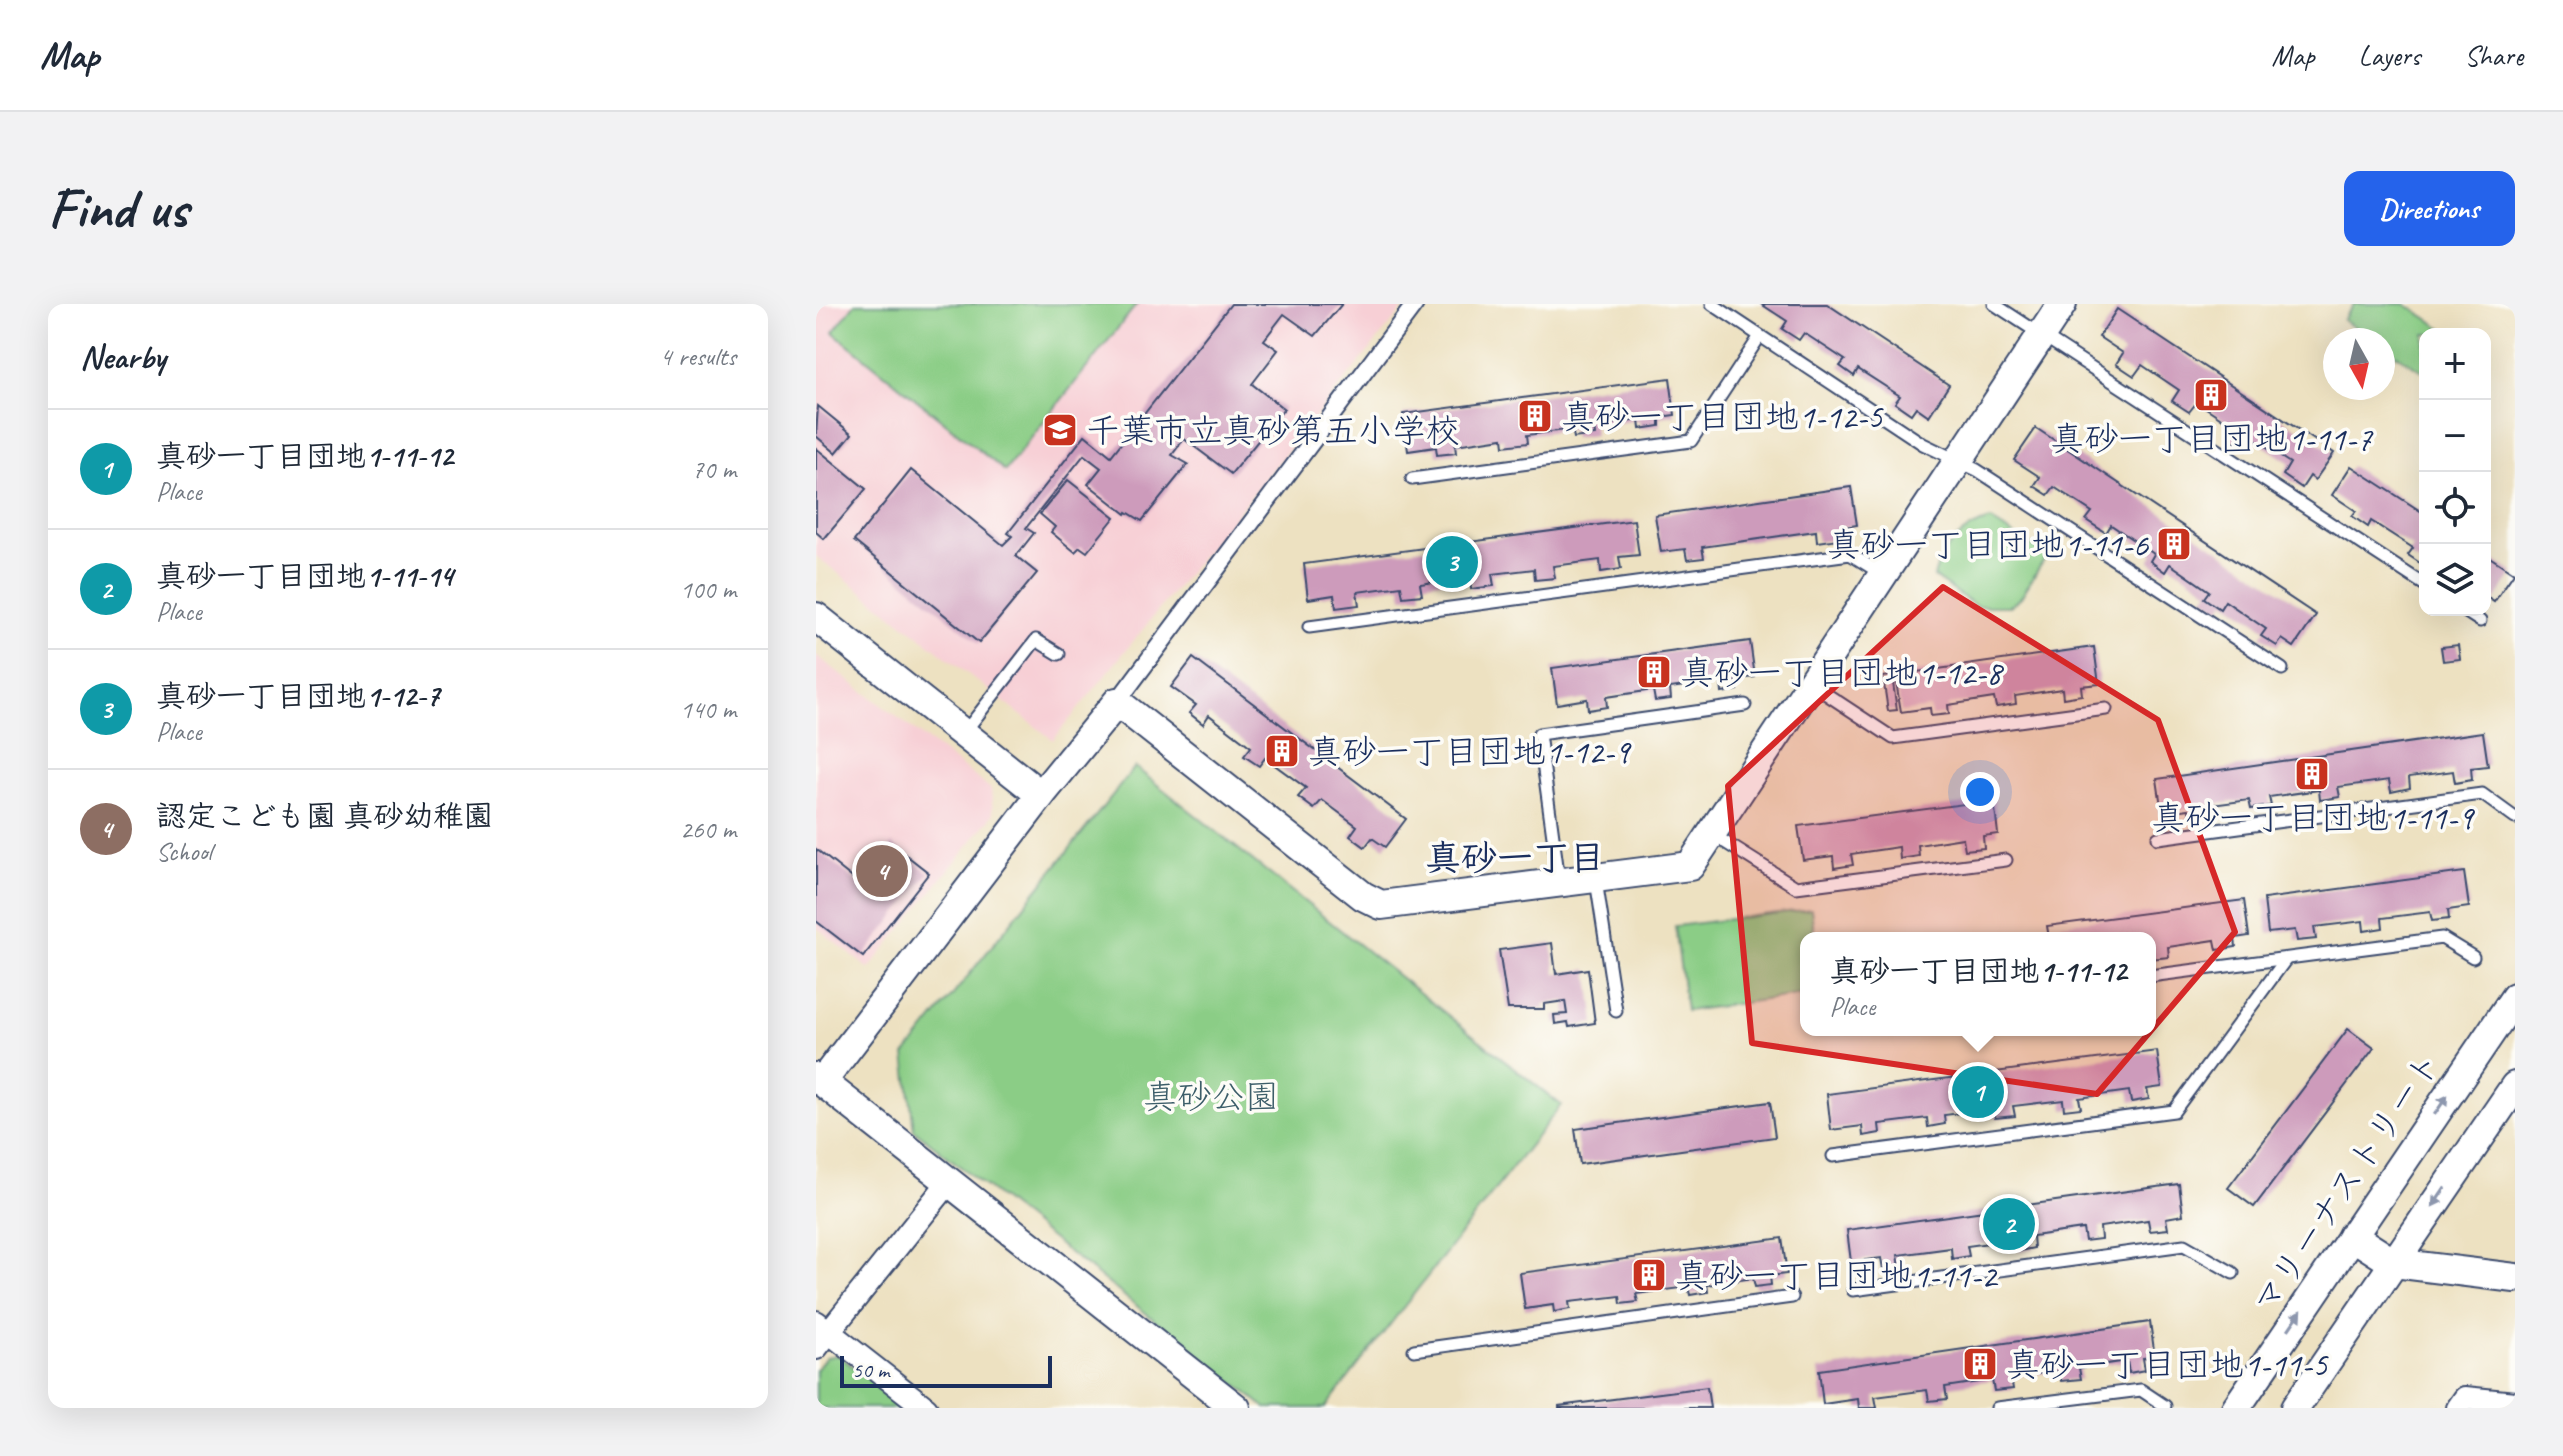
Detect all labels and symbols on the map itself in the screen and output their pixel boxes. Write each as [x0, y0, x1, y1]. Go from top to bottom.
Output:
north arrow [2323, 328, 2395, 400]
building icon: 真砂一丁目団地1-11-7 [2192, 376, 2230, 414]
place label: 真砂一丁目団地1-12-5 [1561, 395, 1884, 438]
building icon: 真砂一丁目団地1-12-5 [1516, 397, 1554, 435]
place label: 千葉市立真砂第五小学校 [1086, 409, 1460, 452]
school or university icon: 千葉市立真砂第五小学校 [1041, 411, 1079, 449]
place label: 真砂一丁目団地1-11-7 [2050, 417, 2373, 460]
place label: 真砂一丁目団地1-11-6 [1827, 523, 2150, 566]
building icon: 真砂一丁目団地1-11-6 [2155, 525, 2193, 563]
pin: 3 [1426, 532, 1478, 592]
place label: 真砂一丁目団地1-12-8 [1680, 651, 2005, 694]
building icon: 真砂一丁目団地1-12-8 [1635, 653, 1673, 691]
place label: 真砂一丁目団地1-12-9 [1308, 730, 1632, 773]
building icon: 真砂一丁目団地1-12-9 [1263, 732, 1301, 770]
building icon: 真砂一丁目団地1-11-9 [2293, 755, 2331, 793]
your location [1960, 772, 2000, 812]
place label: 真砂一丁目団地1-11-9 [2151, 796, 2475, 839]
district label: 真砂一丁目 [1425, 835, 1605, 881]
pin: 4 [856, 841, 908, 901]
street label: マリーナストリート [2243, 1043, 2450, 1322]
pin: 1 [1952, 1062, 2004, 1122]
park label: 真砂公園 [1143, 1075, 1279, 1118]
one-way arrow [2433, 1094, 2448, 1115]
one-way arrow [2432, 1187, 2447, 1208]
pin: 2 [1983, 1194, 2035, 1254]
place label: 真砂一丁目団地1-11-2 [1675, 1254, 1999, 1297]
building icon: 真砂一丁目団地1-11-2 [1630, 1256, 1668, 1294]
one-way arrow [2288, 1309, 2302, 1331]
place label: 真砂一丁目団地1-11-5 [2006, 1343, 2329, 1386]
building icon: 真砂一丁目団地1-11-5 [1961, 1345, 1999, 1383]
scale bar [840, 1352, 1052, 1388]

